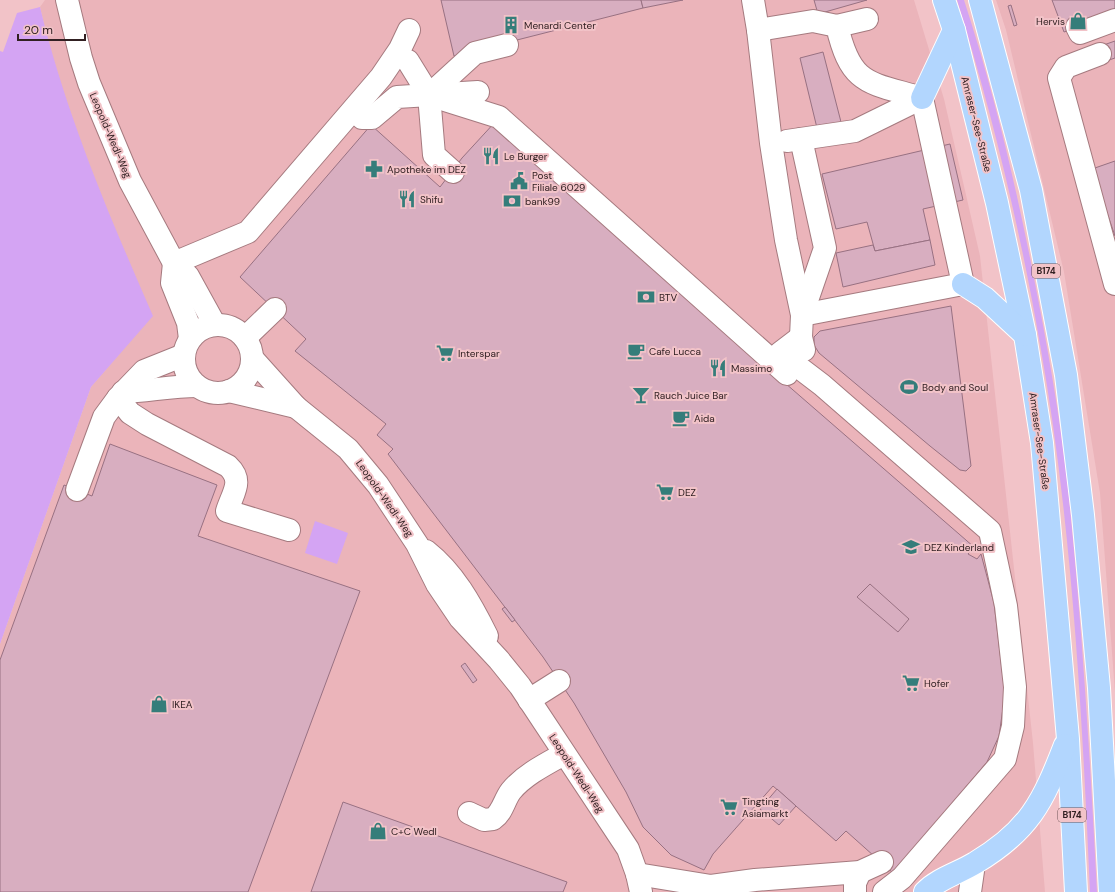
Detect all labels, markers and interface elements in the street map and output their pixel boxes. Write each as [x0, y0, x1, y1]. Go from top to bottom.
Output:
shop icon: Hervis [1068, 11, 1088, 31]
building icon: Menardi Center [501, 15, 521, 35]
place label: Hervis [1036, 15, 1065, 28]
scale bar [18, 16, 85, 42]
place label: Menardi Center [524, 19, 596, 32]
text: 20 m [24, 22, 53, 38]
street label: Amraser-See-Straße [958, 75, 995, 174]
street label: Leopold-Wedl-Weg [87, 91, 134, 180]
restaurant icon: Le Burger [481, 146, 501, 166]
place label: Le Burger [504, 150, 548, 163]
pharmacy icon: Apotheke im DEZ [364, 159, 384, 179]
place label: Apotheke im DEZ [387, 163, 466, 176]
place label: Post Filiale 6029 [532, 169, 585, 194]
public building icon: Post Filiale 6029 [509, 171, 529, 191]
restaurant icon: Shifu [397, 189, 417, 209]
bank icon: bank99 [502, 191, 522, 211]
place label: Shifu [420, 193, 443, 206]
place label: bank99 [525, 195, 560, 208]
road number: B174 [1032, 264, 1060, 278]
bank icon: BTV [636, 287, 656, 307]
place label: BTV [659, 291, 677, 304]
cafe icon: Cafe Lucca [626, 341, 646, 361]
supermarket icon: Interspar [435, 343, 455, 363]
place label: Cafe Lucca [649, 345, 701, 358]
place label: Interspar [458, 347, 500, 360]
restaurant icon: Massimo [708, 358, 728, 378]
place label: Massimo [731, 362, 772, 375]
sports icon: Body and Soul [899, 377, 919, 397]
place label: Body and Soul [922, 381, 988, 394]
bar icon: Rauch Juice Bar [631, 385, 651, 405]
place label: Rauch Juice Bar [654, 389, 728, 402]
street label: Amraser-See-Straße [1026, 392, 1053, 491]
cafe icon: Aida [671, 408, 691, 428]
place label: Aida [694, 412, 715, 425]
street label: Leopold-Wedl-Weg [353, 457, 416, 540]
supermarket icon: DEZ [655, 482, 675, 502]
place label: DEZ [678, 486, 696, 499]
school or university icon: DEZ Kinderland [901, 537, 921, 557]
place label: DEZ Kinderland [924, 541, 994, 554]
supermarket icon: Hofer [901, 673, 921, 693]
place label: Hofer [924, 677, 950, 690]
shop icon: IKEA [149, 694, 169, 714]
place label: IKEA [172, 698, 193, 711]
street label: Leopold-Wedl-Weg [546, 732, 607, 815]
place label: Tingting Asiamarkt [742, 795, 789, 820]
supermarket icon: Tingting Asiamarkt [719, 797, 739, 817]
road number: B174 [1058, 808, 1086, 822]
shop icon: C+C Wedl [368, 821, 388, 841]
place label: C+C Wedl [391, 825, 437, 838]

